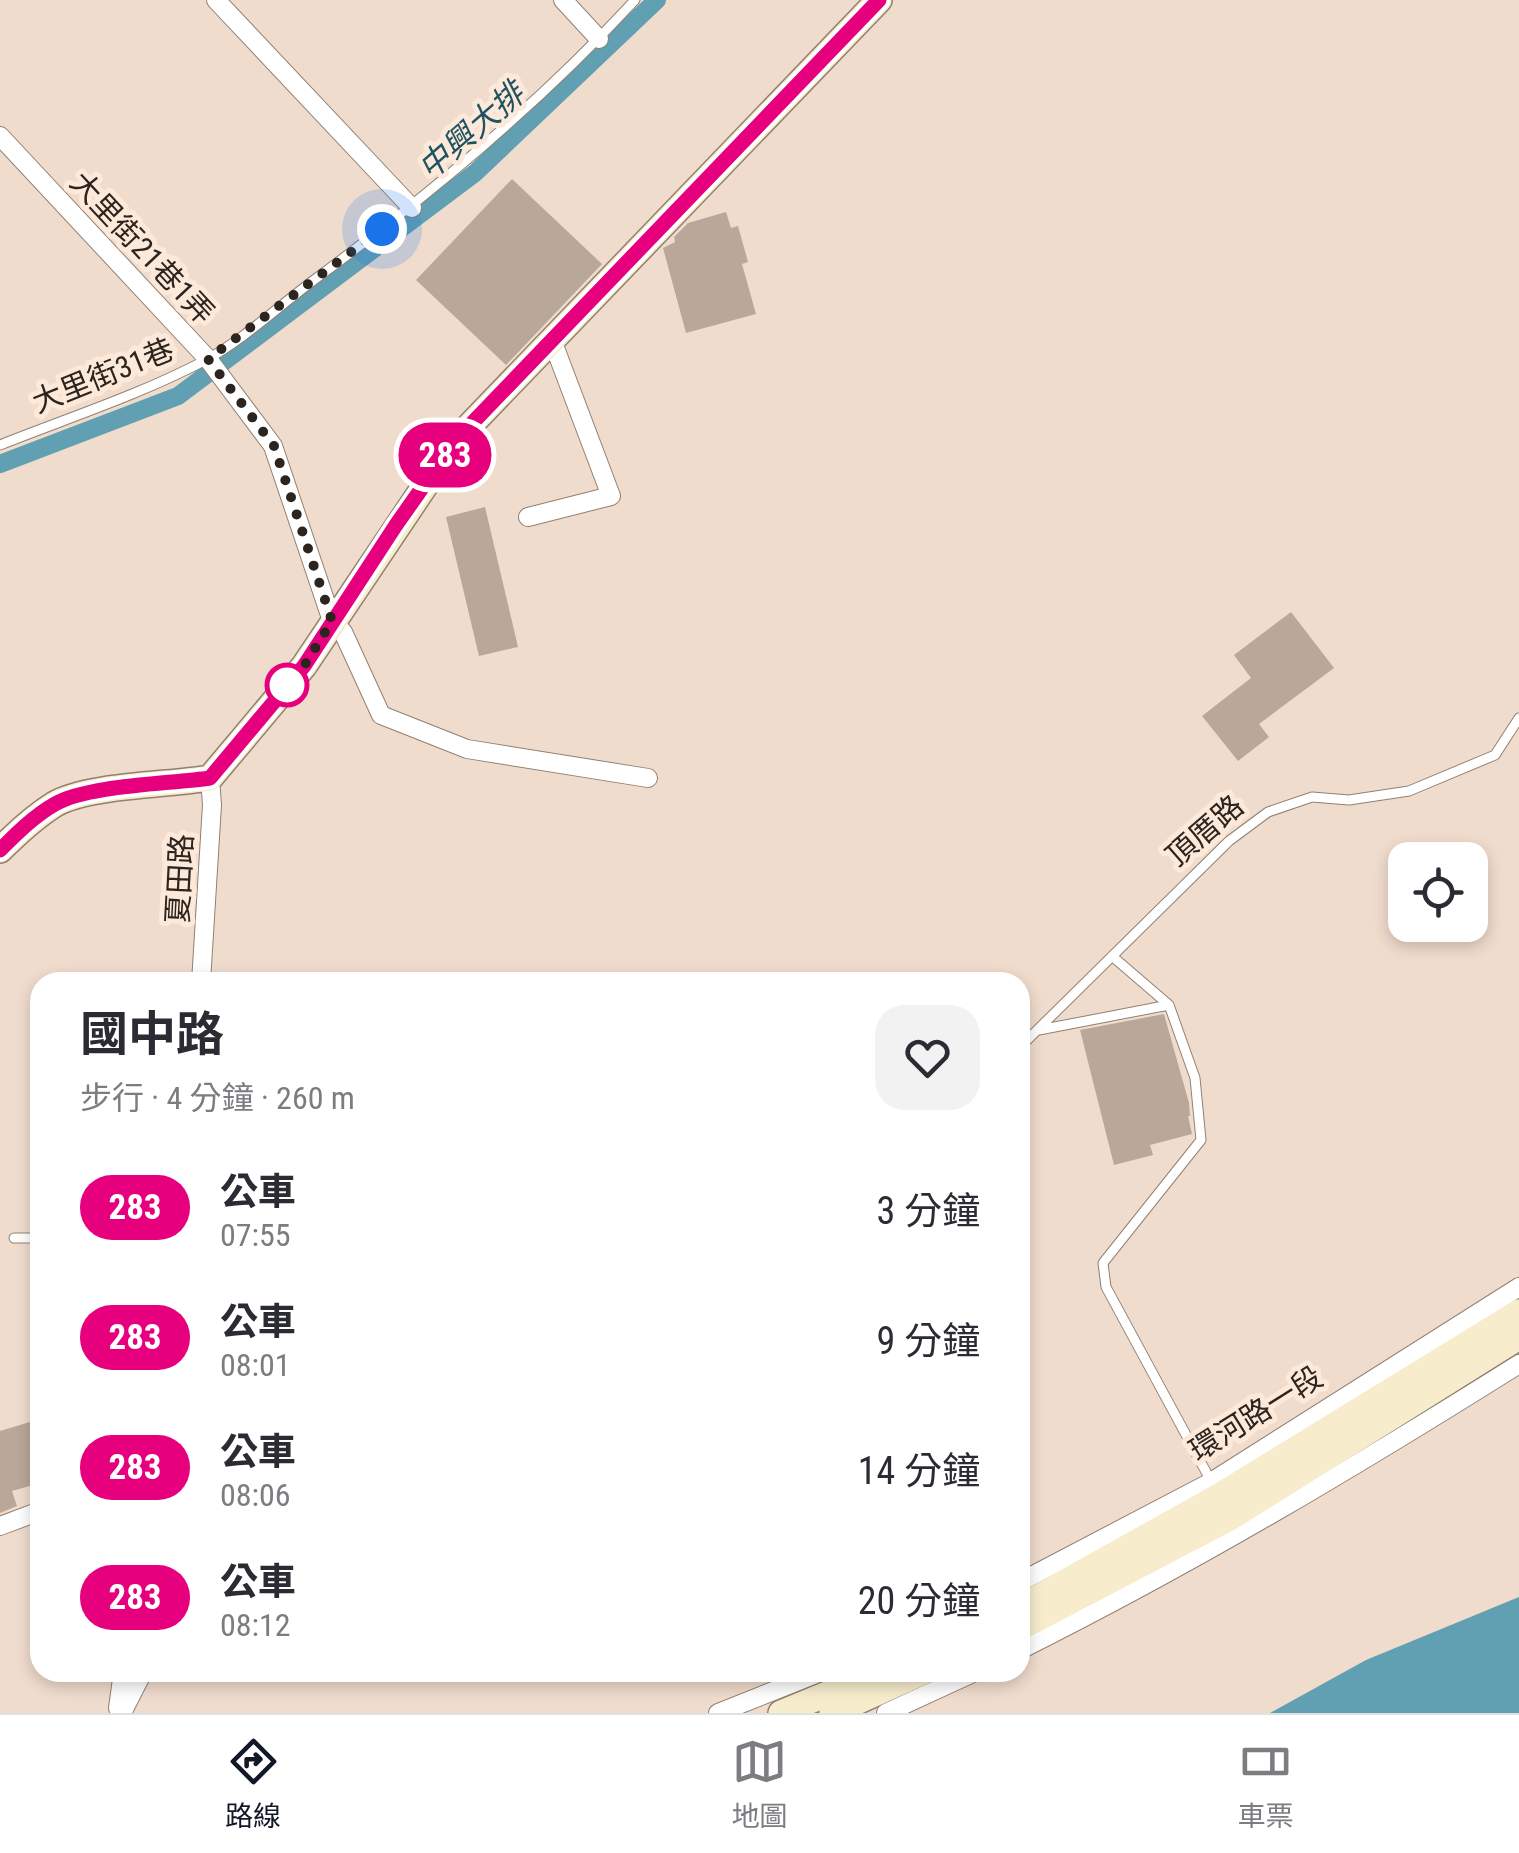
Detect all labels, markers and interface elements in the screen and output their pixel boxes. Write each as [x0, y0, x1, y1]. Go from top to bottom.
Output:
water label: 中興大排 [410, 72, 535, 187]
street label: 大里街21巷1弄 [63, 165, 221, 331]
your location [357, 204, 407, 254]
street label: 大里街31巷 [27, 331, 179, 420]
line badge: 283 [388, 422, 502, 488]
text: 283 [418, 435, 472, 476]
unlabelled marker [266, 664, 308, 706]
street label: 頂厝路 [1159, 788, 1250, 873]
street label: 夏田路 [160, 833, 199, 925]
map controls [1388, 842, 1488, 942]
button: locate [1388, 842, 1488, 942]
button: heart [875, 1005, 980, 1110]
text: 國中路 [80, 1006, 224, 1063]
text: 步行 · 4 分鐘 · 260 m [80, 1079, 355, 1117]
text: 公車 [220, 1170, 296, 1214]
text: 283 [108, 1187, 162, 1228]
text: 3 分鐘 [877, 1189, 980, 1233]
text: 07:55 [220, 1216, 291, 1254]
text: 公車 [220, 1300, 296, 1344]
text: 283 [108, 1317, 162, 1358]
text: 9 分鐘 [877, 1319, 980, 1363]
text: 08:01 [220, 1346, 291, 1384]
street label: 環河路一段 [1183, 1359, 1329, 1468]
text: 公車 [220, 1430, 296, 1474]
text: 283 [108, 1447, 162, 1488]
text: 14 分鐘 [858, 1449, 980, 1493]
text: 08:06 [220, 1476, 291, 1514]
text: 公車 [220, 1560, 296, 1604]
text: 283 [108, 1577, 162, 1618]
text: 20 分鐘 [858, 1579, 980, 1623]
text: 08:12 [220, 1606, 291, 1644]
tab: 路線 [225, 1734, 281, 1834]
tab: 地圖 [731, 1734, 788, 1834]
tab: 車票 [1238, 1734, 1294, 1834]

